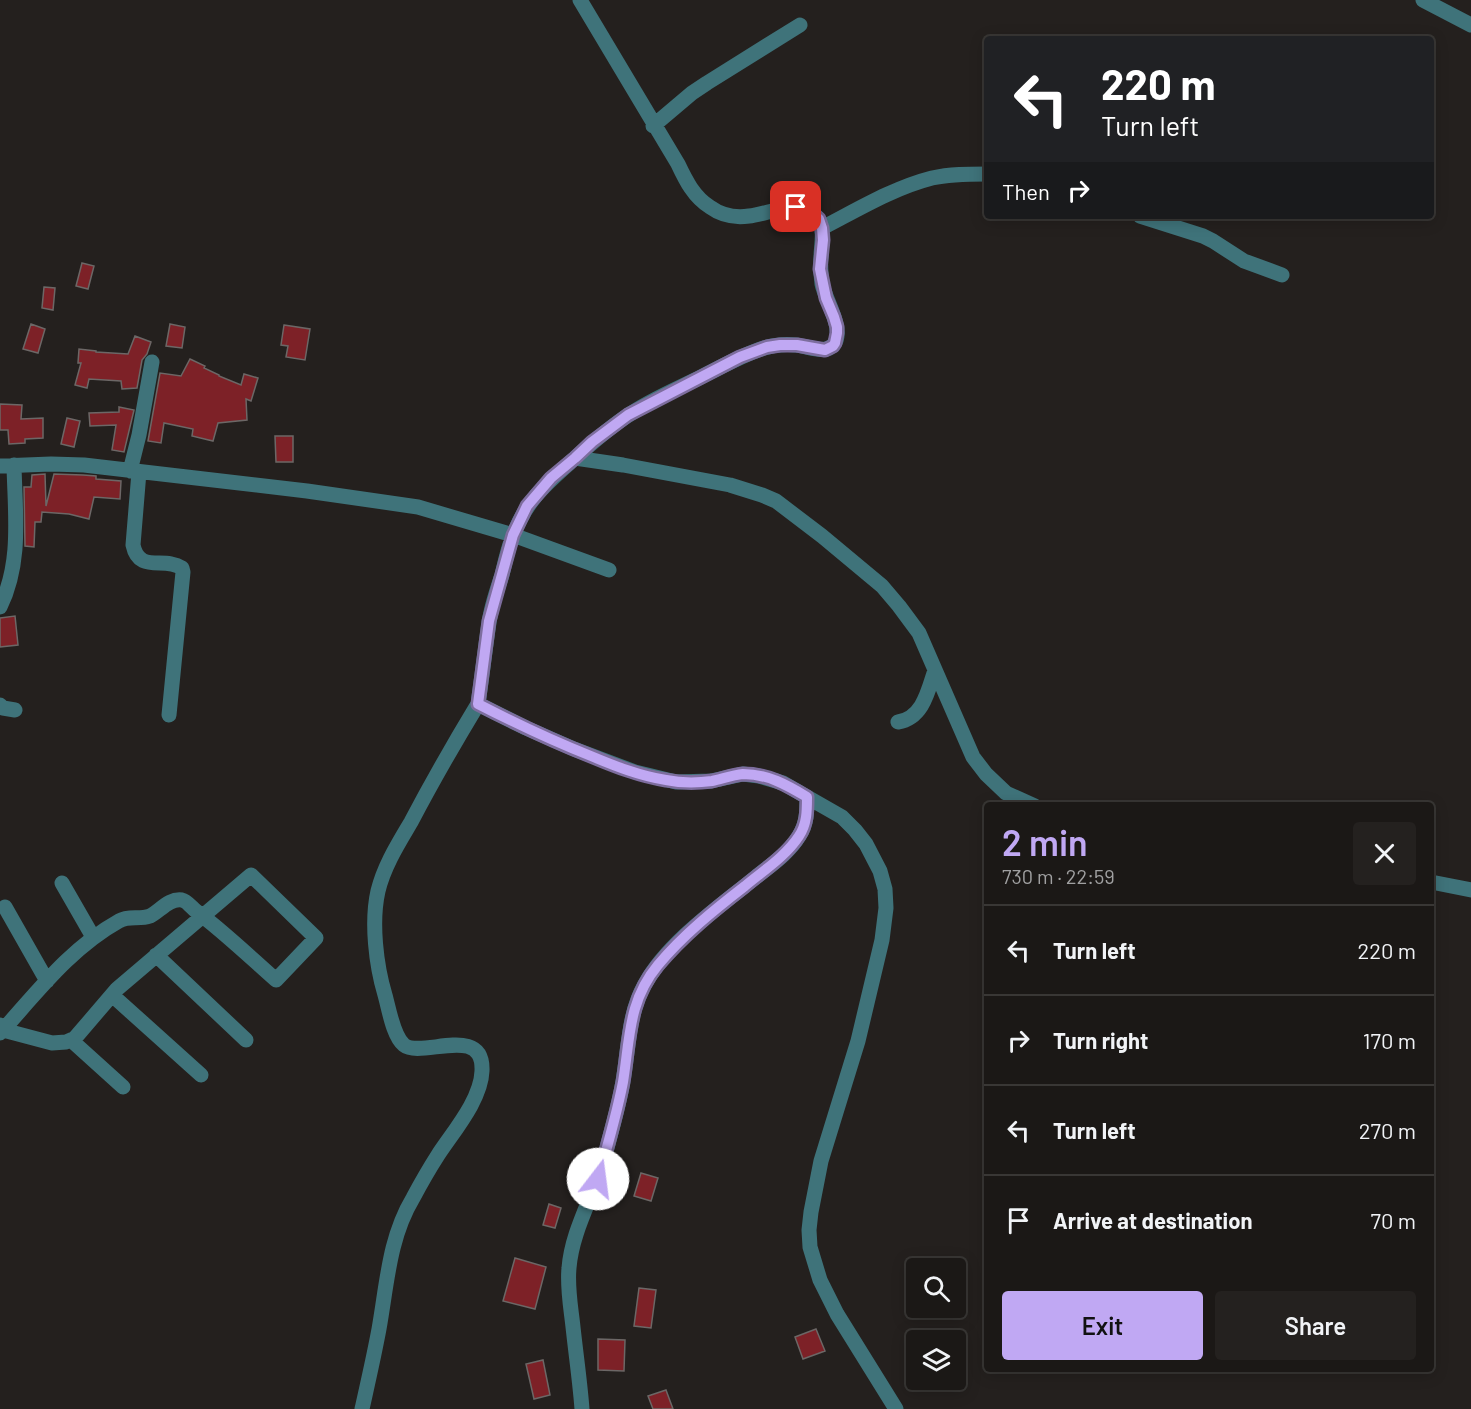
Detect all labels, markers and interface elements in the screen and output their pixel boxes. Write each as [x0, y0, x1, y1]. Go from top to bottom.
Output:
text: 220 m [1101, 58, 1215, 108]
icon: left [1002, 60, 1080, 138]
text: Turn left [1101, 109, 1199, 141]
icon: right [1062, 174, 1095, 207]
text: Then [1002, 178, 1050, 204]
pin [770, 181, 821, 232]
icon: arrive [779, 190, 812, 223]
text: 2 min [1002, 820, 1088, 863]
button: close [1353, 822, 1416, 885]
text: 730 m · 22:59 [1002, 864, 1115, 888]
icon: left [1002, 934, 1035, 967]
text: Turn left [1053, 937, 1136, 963]
text: 220 m [1357, 937, 1416, 963]
icon: right [1002, 1024, 1035, 1057]
text: Turn right [1053, 1027, 1148, 1053]
text: 170 m [1363, 1027, 1416, 1053]
icon: left [1002, 1114, 1035, 1147]
text: Turn left [1053, 1117, 1136, 1143]
text: 270 m [1359, 1117, 1416, 1143]
position arrow [566, 1147, 630, 1211]
icon: arrive [1002, 1204, 1035, 1237]
text: Arrive at destination [1053, 1207, 1252, 1233]
text: 70 m [1371, 1207, 1416, 1233]
map controls [906, 1258, 966, 1390]
button: search [906, 1258, 966, 1318]
button: Exit [1002, 1291, 1203, 1360]
button: Share [1215, 1291, 1416, 1360]
button: layers [906, 1330, 966, 1390]

